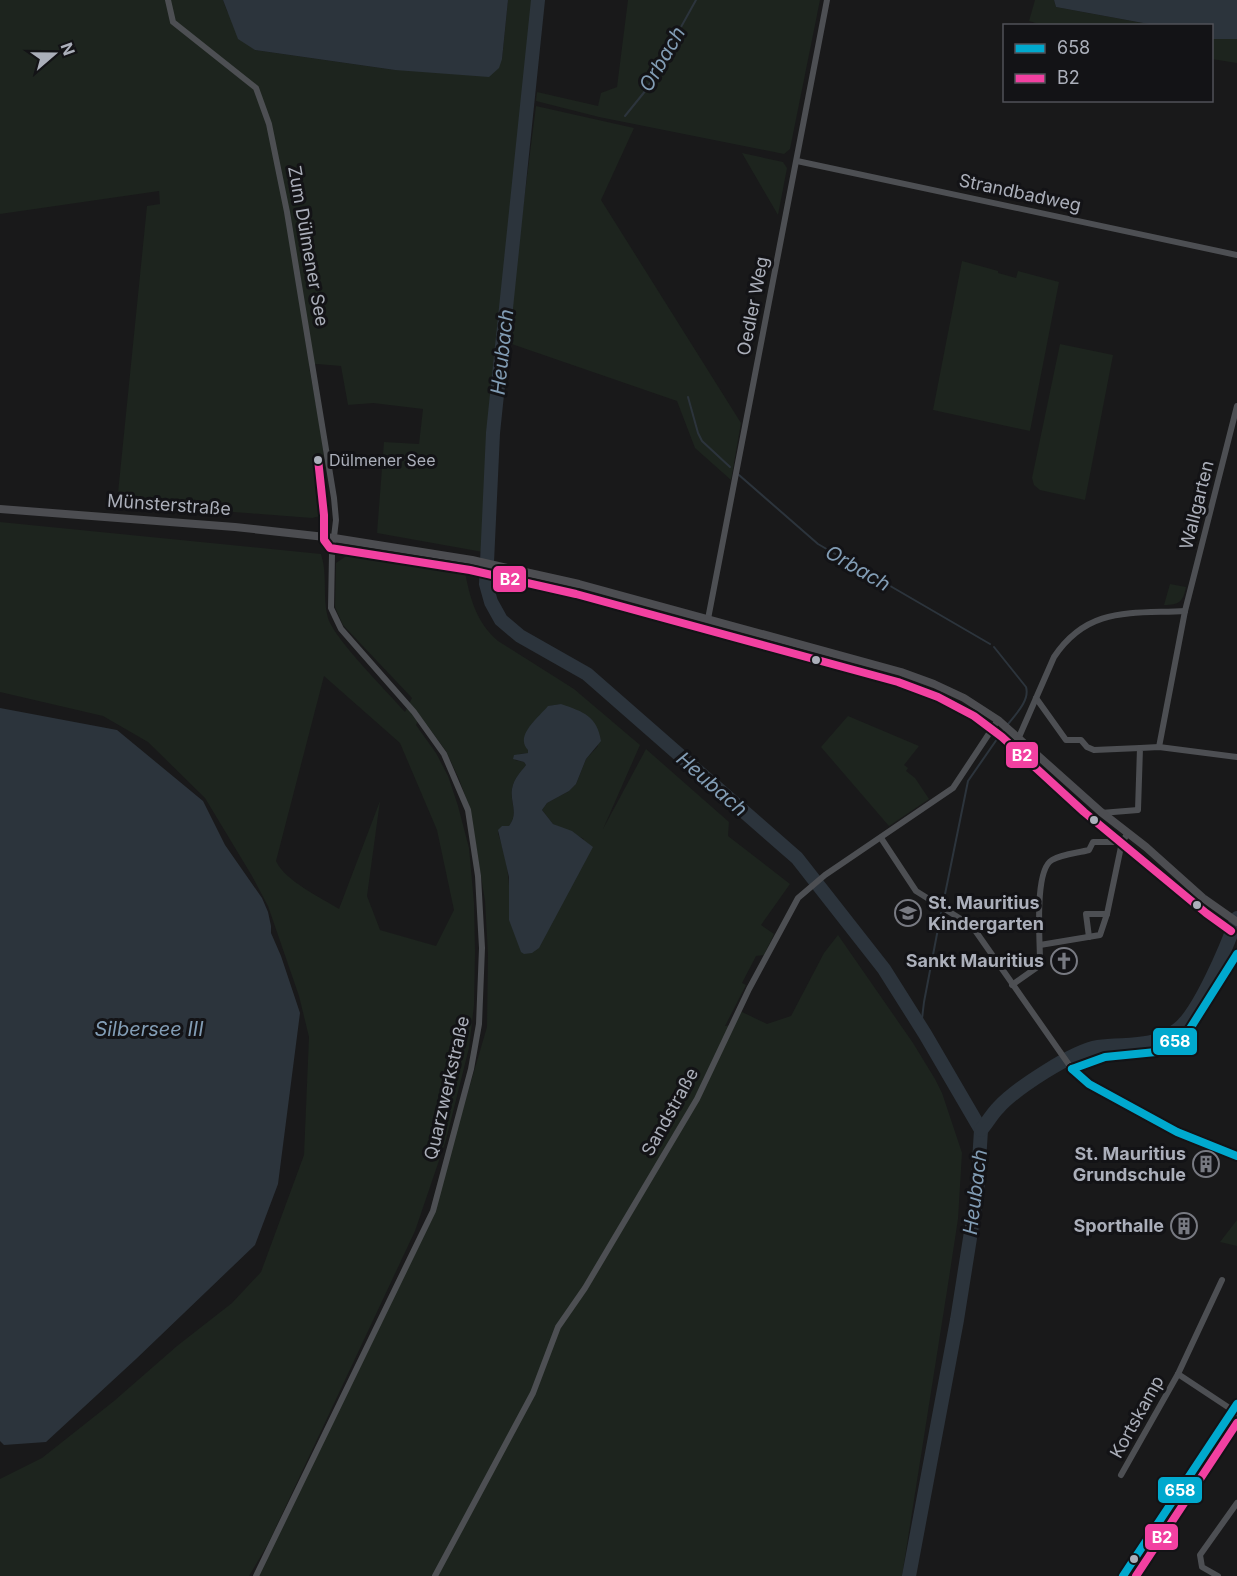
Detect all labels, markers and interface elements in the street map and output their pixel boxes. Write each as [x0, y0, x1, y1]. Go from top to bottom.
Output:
water label: Orbach [634, 22, 690, 96]
north arrow [24, 24, 84, 84]
legend [1003, 24, 1213, 102]
text: 658 [1057, 37, 1090, 58]
text: N [57, 40, 80, 58]
text: B2 [1057, 67, 1080, 88]
street label: Zum Dülmener See [284, 164, 333, 328]
street label: Strandbadweg [957, 169, 1083, 216]
street label: Oedler Weg [733, 255, 772, 357]
water label: Heubach [486, 308, 518, 396]
place label: Dülmener See [329, 450, 435, 470]
marker: Dülmener See [312, 454, 324, 466]
street label: Wallgarten [1175, 458, 1218, 551]
street label: Münsterstraße [107, 490, 232, 519]
water label: Orbach [821, 540, 895, 596]
line badge: B2 [492, 565, 527, 593]
text: B2 [500, 569, 520, 589]
unlabelled marker [810, 654, 822, 666]
line badge: B2 [1005, 741, 1039, 769]
text: B2 [1012, 745, 1032, 765]
water label: Heubach [672, 747, 752, 821]
unlabelled marker [1088, 814, 1100, 826]
place label: St. Mauritius Kindergarten [928, 892, 1044, 934]
school or university icon: St. Mauritius Kindergarten [893, 898, 923, 928]
unlabelled marker [1191, 899, 1203, 911]
church icon: Sankt Mauritius [1049, 946, 1079, 976]
place label: Sankt Mauritius [906, 950, 1044, 971]
street label: Quarzwerkstraße [420, 1014, 473, 1162]
water label: Silbersee III [94, 1017, 204, 1041]
line badge: 658 [1152, 1027, 1198, 1056]
text: 658 [1159, 1031, 1191, 1051]
street label: Sandstraße [637, 1064, 702, 1159]
place label: St. Mauritius Grundschule [1073, 1143, 1186, 1185]
water label: Heubach [958, 1148, 992, 1236]
building icon: St. Mauritius Grundschule [1191, 1149, 1221, 1179]
building icon: Sporthalle [1169, 1211, 1199, 1241]
place label: Sporthalle [1073, 1215, 1164, 1236]
street label: Kortskamp [1105, 1372, 1168, 1462]
line badge: 658 [1157, 1476, 1203, 1504]
text: 658 [1164, 1480, 1196, 1500]
line badge: B2 [1144, 1523, 1179, 1551]
text: B2 [1152, 1527, 1172, 1547]
unlabelled marker [1128, 1553, 1140, 1565]

